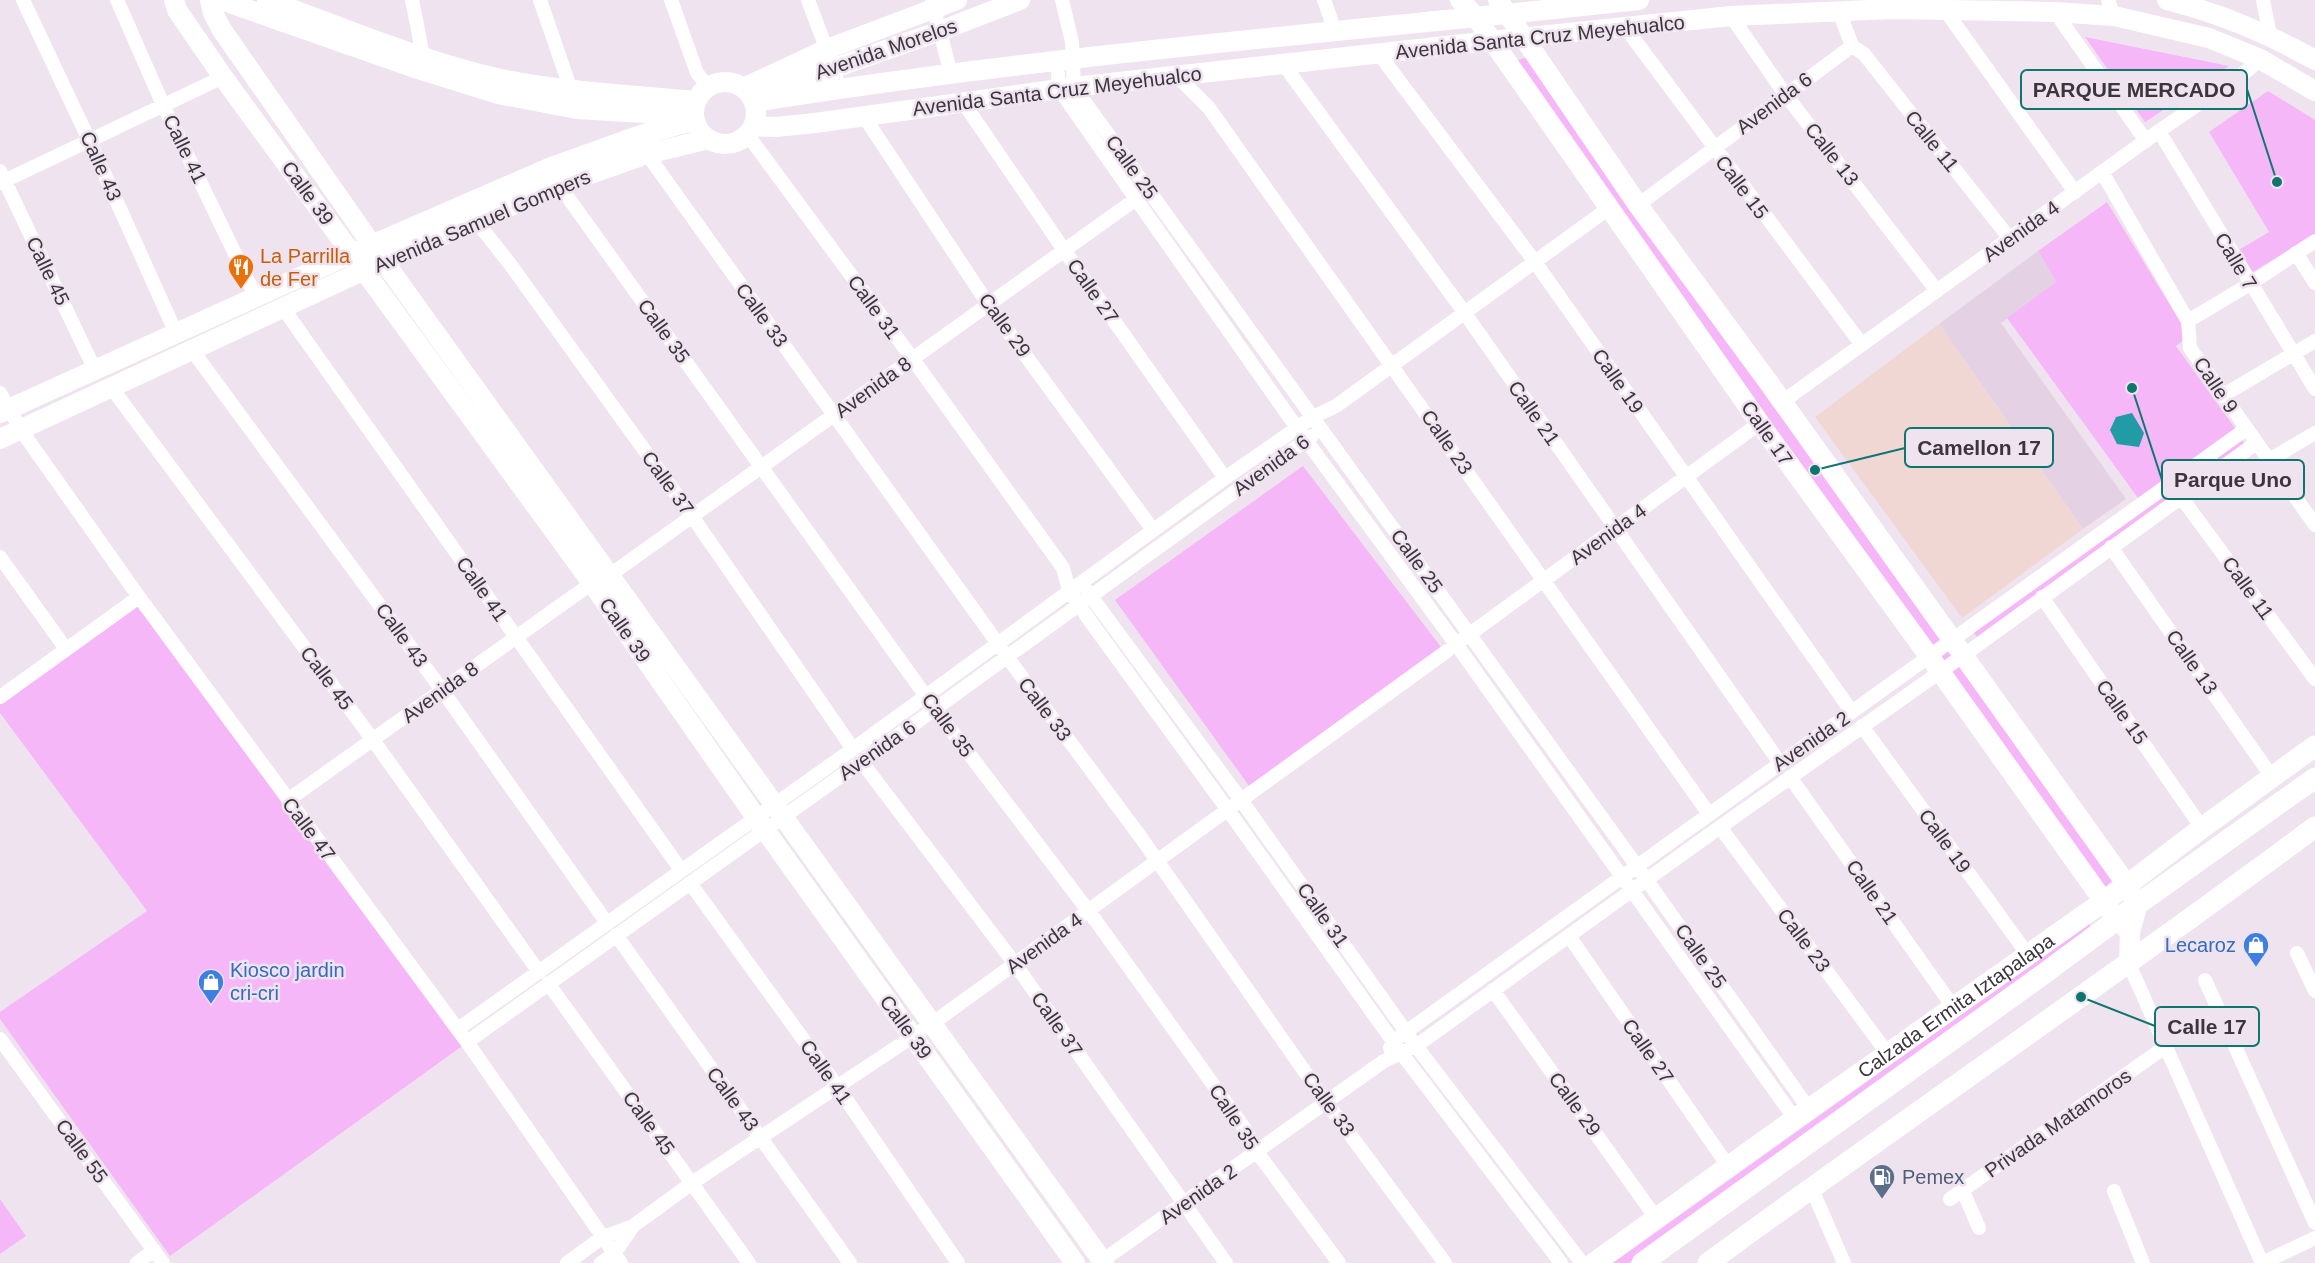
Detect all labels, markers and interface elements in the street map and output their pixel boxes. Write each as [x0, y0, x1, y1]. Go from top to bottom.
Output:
street label: Avenida Santa Cruz Meyehualco [1394, 11, 1686, 63]
street label: Avenida Morelos [812, 14, 960, 84]
street label: Avenida Santa Cruz Meyehualco [911, 62, 1203, 120]
street label: Avenida 6 [1732, 68, 1816, 138]
callout: PARQUE MERCADO [2021, 70, 2247, 109]
text: PARQUE MERCADO [2033, 78, 2235, 101]
street label: Calle 11 [1901, 106, 1963, 176]
street label: Calle 41 [159, 111, 211, 187]
street label: Calle 13 [1801, 118, 1863, 190]
street label: Calle 43 [76, 128, 126, 204]
street label: Calle 25 [1102, 131, 1162, 203]
street label: Calle 15 [1711, 151, 1773, 223]
street label: Calle 39 [278, 157, 338, 229]
street label: Avenida Samuel Gompers [370, 165, 594, 277]
street label: Avenida 4 [1979, 196, 2063, 266]
street label: Calle 7 [2211, 229, 2261, 293]
street label: Calle 45 [22, 233, 74, 309]
place label: La Parrilla de Fer [260, 245, 351, 290]
restaurant icon: La Parrilla de Fer [226, 252, 256, 290]
street label: Calle 27 [1063, 255, 1123, 327]
street label: Calle 31 [844, 271, 904, 343]
street label: Calle 33 [732, 279, 792, 351]
street label: Calle 29 [975, 289, 1035, 361]
street label: Calle 35 [634, 295, 694, 367]
street label: Calle 19 [1588, 345, 1648, 417]
street label: Avenida 8 [831, 352, 915, 422]
street label: Calle 9 [2189, 353, 2243, 417]
street label: Calle 21 [1504, 377, 1564, 449]
street label: Calle 17 [1737, 397, 1797, 469]
street label: Calle 23 [1417, 406, 1477, 478]
callout: Camellon 17 [1905, 428, 2053, 467]
street label: Avenida 6 [1229, 430, 1313, 500]
text: Camellon 17 [1917, 436, 2041, 459]
street label: Calle 37 [638, 447, 698, 519]
callout: Parque Uno [2162, 460, 2304, 499]
text: Parque Uno [2174, 468, 2292, 491]
street label: Avenida 4 [1566, 499, 1650, 569]
street label: Calle 25 [1387, 525, 1447, 597]
street label: Calle 11 [2218, 552, 2278, 624]
street label: Calle 41 [452, 553, 512, 625]
street label: Calle 39 [595, 594, 655, 666]
street label: Calle 43 [372, 599, 432, 671]
street label: Calle 13 [2162, 626, 2222, 698]
street label: Calle 45 [296, 642, 358, 714]
street label: Avenida 8 [398, 657, 482, 727]
street label: Calle 33 [1014, 673, 1076, 745]
street label: Calle 15 [2092, 676, 2152, 748]
street label: Calle 35 [918, 689, 978, 761]
street label: Avenida 2 [1768, 707, 1854, 775]
street label: Avenida 6 [834, 716, 920, 784]
street label: Calle 47 [278, 793, 340, 865]
street label: Calle 19 [1915, 805, 1975, 877]
street label: Calle 21 [1842, 856, 1902, 928]
street label: Calle 31 [1293, 879, 1353, 951]
street label: Calle 23 [1773, 904, 1835, 976]
street label: Avenida 4 [1002, 908, 1086, 978]
street label: Calle 25 [1671, 920, 1731, 992]
street label: Calzada Ermita Iztapalapa [1854, 929, 2059, 1082]
shop icon: Lecaroz [2241, 930, 2271, 968]
place label: Lecaroz [2165, 934, 2236, 956]
place label: Kiosco jardin cri-cri [230, 959, 345, 1004]
shop icon: Kiosco jardin cri-cri [196, 967, 226, 1005]
street label: Calle 37 [1027, 988, 1087, 1060]
street label: Calle 39 [876, 991, 936, 1063]
callout: Calle 17 [2155, 1007, 2259, 1046]
street label: Calle 27 [1618, 1015, 1678, 1087]
text: Calle 17 [2167, 1015, 2247, 1038]
street label: Calle 41 [796, 1036, 856, 1108]
street label: Calle 43 [703, 1063, 763, 1135]
street label: Privada Matamoros [1981, 1064, 2135, 1182]
street label: Calle 33 [1299, 1068, 1359, 1140]
street label: Calle 29 [1545, 1068, 1605, 1140]
street label: Calle 35 [1205, 1080, 1263, 1154]
street label: Calle 45 [619, 1087, 679, 1159]
street label: Calle 55 [52, 1115, 112, 1187]
street label: Avenida 2 [1155, 1160, 1241, 1228]
fuel station icon: Pemex [1867, 1162, 1897, 1200]
place label: Pemex [1902, 1166, 1964, 1188]

